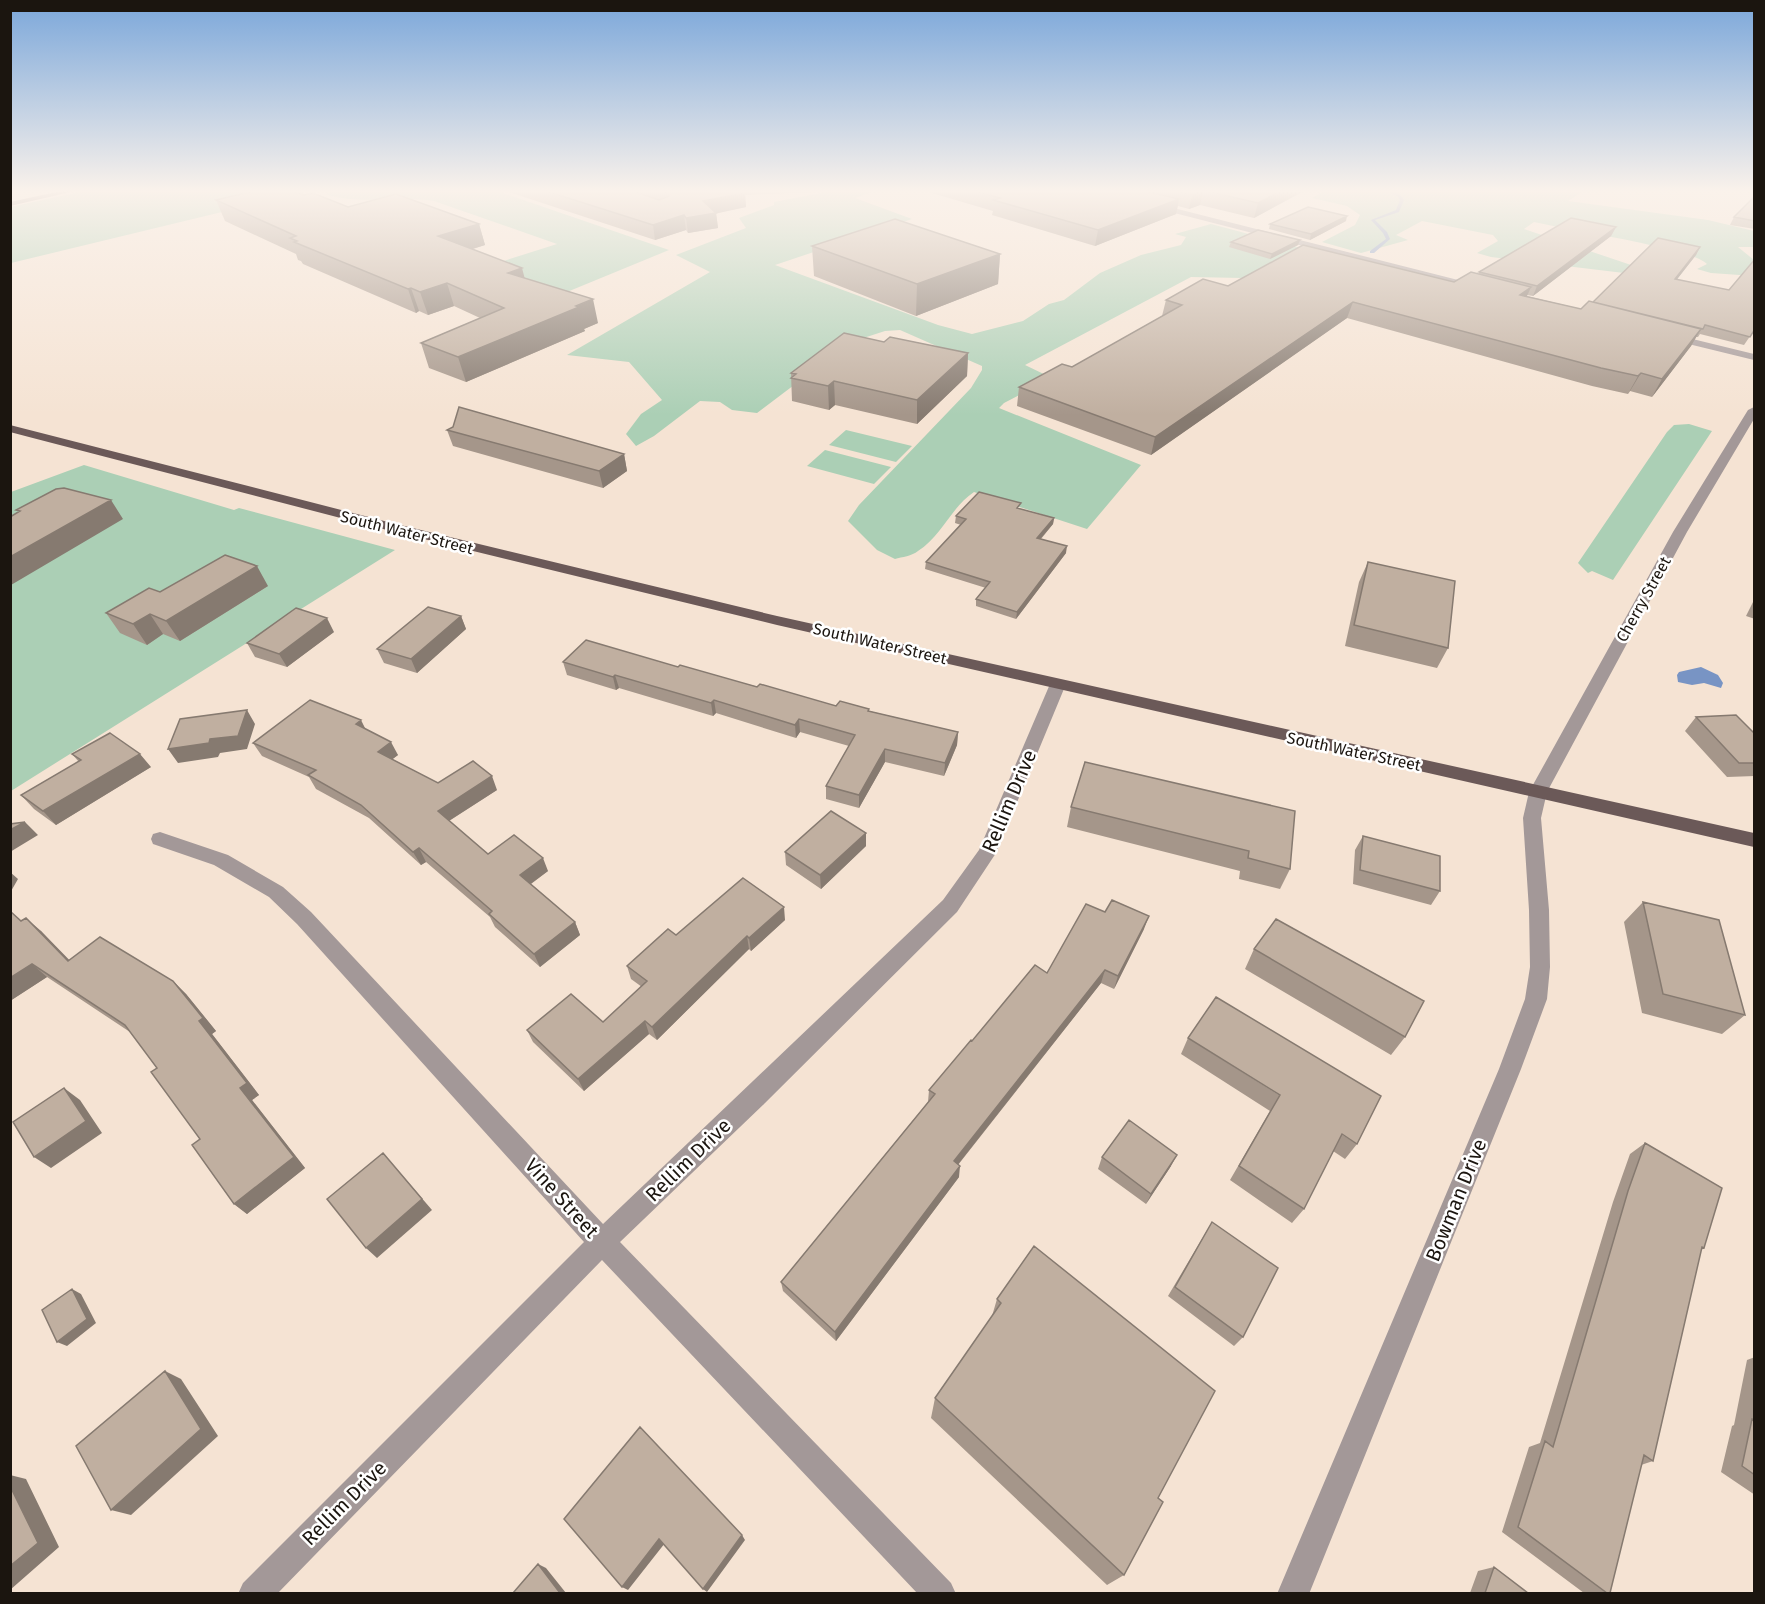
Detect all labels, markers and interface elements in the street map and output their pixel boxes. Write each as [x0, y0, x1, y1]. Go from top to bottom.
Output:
street label: South Water Street [338, 507, 476, 558]
street label: Cherry Street [1612, 553, 1675, 645]
street label: South Water Street [811, 619, 949, 668]
street label: South Water Street [1285, 728, 1423, 775]
street label: Rellim Drive [977, 746, 1041, 856]
street label: Rellim Drive [640, 1113, 736, 1207]
street label: Bowman Drive [1421, 1135, 1491, 1265]
street label: Vine Street [520, 1153, 605, 1243]
street label: Rellim Drive [297, 1456, 391, 1550]

